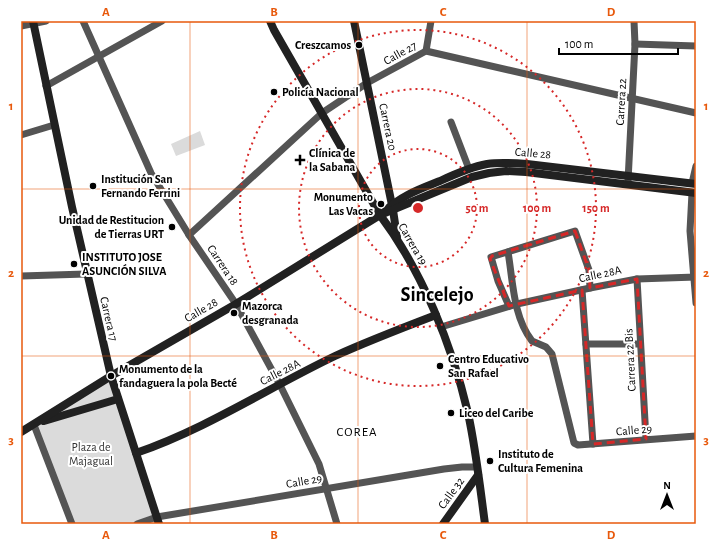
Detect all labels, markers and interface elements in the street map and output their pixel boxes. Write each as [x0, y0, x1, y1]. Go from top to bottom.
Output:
text: A [102, 6, 110, 19]
text: B [270, 6, 278, 19]
text: C [440, 6, 447, 19]
text: D [607, 6, 616, 19]
scale bar [559, 30, 678, 56]
text: 100 m [565, 38, 593, 50]
place label: Creszcamos [295, 39, 351, 51]
street label: Calle 27 [381, 39, 419, 67]
marker: Creszcamos [354, 40, 364, 50]
street label: Carrera 22 [614, 78, 628, 126]
place label: Policía Nacional [282, 86, 359, 98]
marker: Policía Nacional [269, 87, 279, 97]
text: 1 [9, 100, 13, 113]
text: 1 [704, 100, 708, 113]
street label: Carrera 20 [377, 102, 399, 152]
street label: Calle 28 [514, 145, 552, 161]
place label: Clínica de la Sabana [309, 147, 356, 173]
marker: Clínica de la Sabana [294, 154, 306, 166]
place label: Institución San Fernando Ferrini [101, 173, 180, 199]
marker: Institución San Fernando Ferrini [88, 181, 98, 191]
place label: Monumento Las Vacas [314, 191, 373, 217]
marker: Monumento Las Vacas [376, 199, 386, 209]
centre of rings [411, 201, 425, 215]
text: 50 m [466, 202, 489, 214]
text: 100 m [523, 202, 551, 214]
text: 150 m [582, 202, 610, 214]
place label: Unidad de Restitucion de Tierras URT [59, 214, 164, 240]
street label: Carrera 19 [396, 221, 430, 267]
marker: Unidad de Restitucion de Tierras URT [167, 222, 177, 232]
street label: Carrera 18 [205, 243, 241, 288]
place label: INSTITUTO JOSE ASUNCIÓN SILVA [82, 251, 167, 277]
marker: INSTITUTO JOSE ASUNCIÓN SILVA [69, 259, 79, 269]
street label: Calle 28A [578, 264, 622, 284]
text: 2 [8, 267, 14, 280]
text: 2 [703, 267, 709, 280]
district label: Sincelejo [400, 285, 474, 305]
street label: Carrera 17 [98, 296, 120, 342]
street label: Calle 28 [182, 296, 220, 324]
place label: Mazorca desgranada [242, 300, 299, 326]
marker: Mazorca desgranada [229, 308, 239, 318]
street label: Carrera 22 Bis [622, 328, 638, 392]
place label: Centro Educativo San Rafael [448, 353, 529, 379]
street label: Calle 28A [258, 357, 302, 387]
marker: Centro Educativo San Rafael [435, 361, 445, 371]
place label: Monumento de la fandaguera la pola Becté [119, 363, 237, 389]
marker: Monumento de la fandaguera la pola Becté [106, 371, 116, 381]
place label: Liceo del Caribe [459, 407, 534, 419]
marker: Liceo del Caribe [446, 408, 456, 418]
street label: Calle 29 [615, 422, 653, 438]
district label: COREA [337, 426, 378, 439]
text: 3 [8, 434, 14, 447]
text: 3 [703, 434, 709, 447]
park label: Plaza de Majagual [69, 441, 113, 468]
place label: Instituto de Cultura Femenina [498, 448, 583, 474]
marker: Instituto de Cultura Femenina [485, 456, 495, 466]
street label: Calle 29 [285, 472, 323, 490]
street label: Calle 32 [436, 475, 467, 511]
north arrow [647, 475, 687, 515]
text: N [663, 480, 671, 491]
text: A [102, 529, 110, 542]
text: B [270, 529, 278, 542]
text: C [440, 529, 447, 542]
text: D [607, 529, 616, 542]

